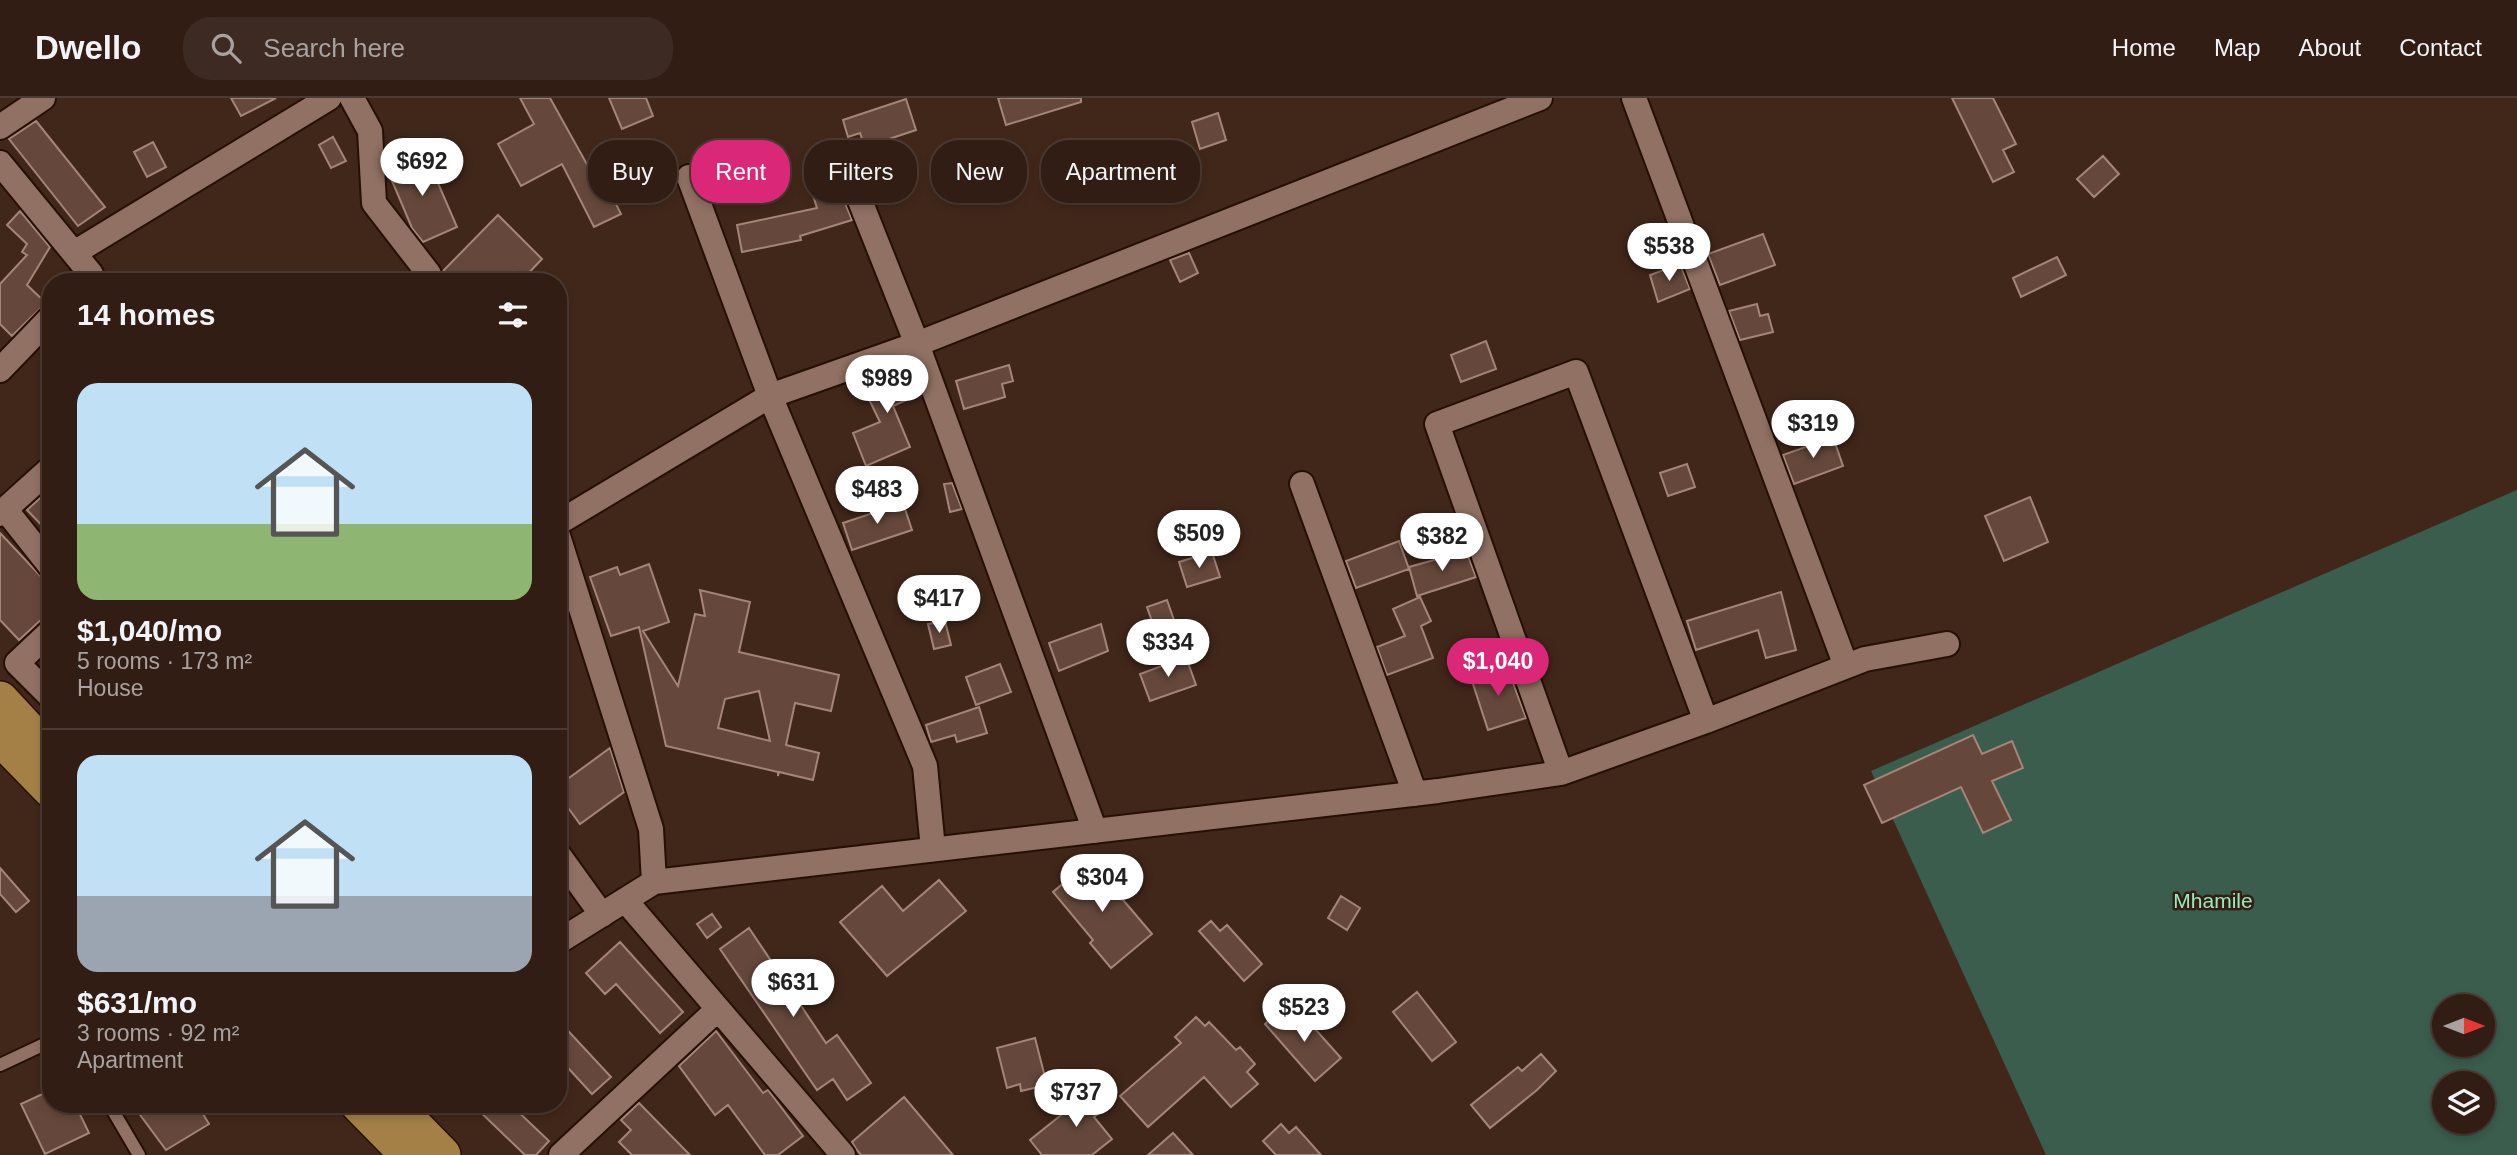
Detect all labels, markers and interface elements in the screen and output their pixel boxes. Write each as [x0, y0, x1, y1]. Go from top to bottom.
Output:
search box [183, 17, 673, 80]
text: Dwello [35, 29, 141, 66]
icon: search [207, 29, 245, 67]
text: Search here [263, 33, 405, 63]
text: Home [2112, 34, 2176, 61]
text: Map [2214, 34, 2261, 61]
text: About [2299, 34, 2361, 61]
text: Contact [2399, 34, 2482, 61]
pin: $692 [381, 139, 463, 198]
chip: Buy [588, 140, 677, 203]
chip: Rent [691, 140, 790, 203]
chip: Filters [804, 140, 917, 203]
chip: New [931, 140, 1027, 203]
chip: Apartment [1041, 140, 1200, 203]
text: $692 [396, 148, 448, 174]
pin: $538 [1628, 223, 1710, 283]
text: $538 [1643, 233, 1695, 259]
icon: filters [494, 296, 532, 334]
text: 14 homes [77, 298, 215, 331]
pin: $989 [846, 356, 928, 415]
text: $989 [861, 365, 913, 391]
pin: $319 [1772, 400, 1854, 460]
text: $319 [1787, 410, 1839, 436]
icon: home [242, 429, 368, 555]
pin: $483 [836, 466, 918, 526]
text: $483 [851, 476, 903, 502]
pin: $509 [1158, 510, 1240, 570]
pin: $382 [1401, 514, 1483, 573]
text: $509 [1173, 520, 1225, 546]
text: $382 [1416, 523, 1468, 549]
pin: $417 [898, 575, 980, 635]
text: $417 [913, 585, 965, 611]
text: $1,040/mo [77, 614, 222, 647]
pin: $334 [1127, 620, 1209, 679]
text: $334 [1142, 629, 1194, 655]
pin: $1,040 [1441, 638, 1555, 698]
text: 5 rooms · 173 m² [77, 648, 252, 674]
text: $1,040 [1463, 648, 1533, 674]
text: House [77, 675, 143, 701]
icon: home [242, 801, 368, 927]
pin: $304 [1061, 854, 1143, 914]
text: $304 [1076, 864, 1128, 890]
park label: Mhamile [2173, 889, 2253, 912]
pin: $631 [752, 960, 834, 1019]
text: $631 [767, 969, 819, 995]
pin: $523 [1263, 984, 1345, 1044]
text: $631/mo [77, 986, 197, 1019]
text: $523 [1278, 994, 1330, 1020]
north arrow [2432, 994, 2496, 1057]
map controls [2432, 994, 2495, 1134]
text: 3 rooms · 92 m² [77, 1020, 239, 1046]
text: Apartment [77, 1047, 183, 1073]
pin: $737 [1035, 1070, 1117, 1129]
button: layers [2432, 1071, 2495, 1134]
text: $737 [1050, 1079, 1102, 1105]

